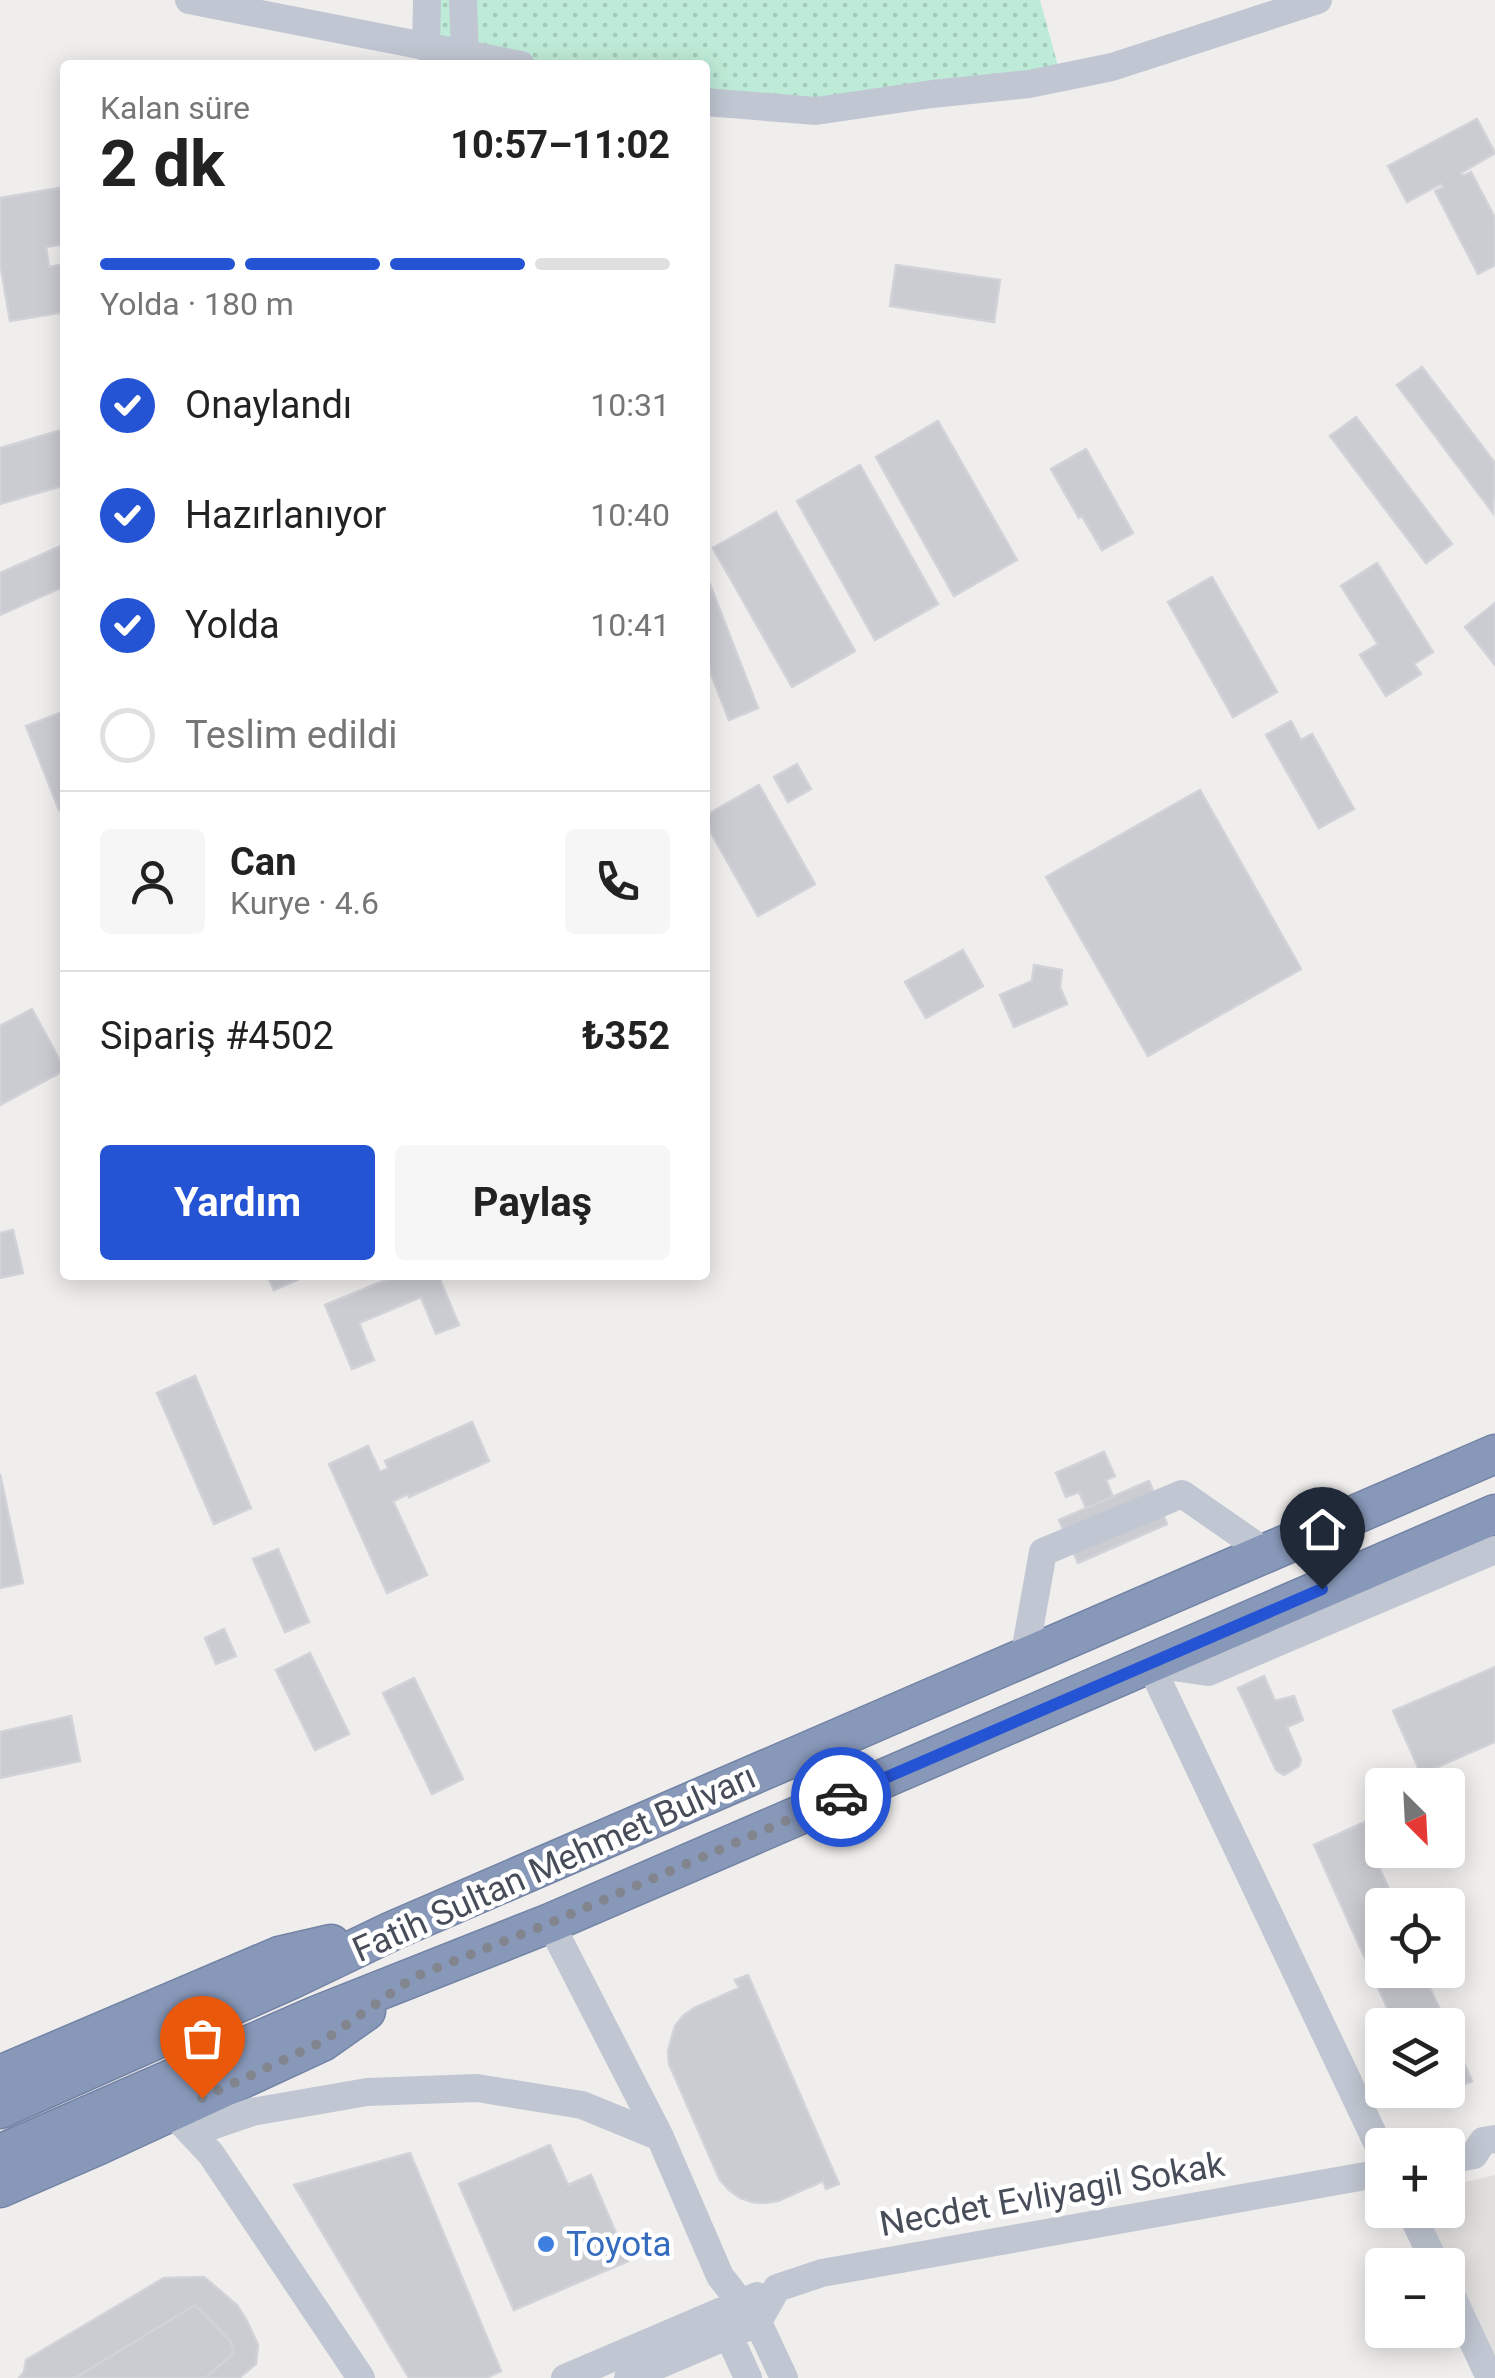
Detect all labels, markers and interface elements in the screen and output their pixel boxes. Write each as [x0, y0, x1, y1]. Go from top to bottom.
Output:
text: Kalan süre [100, 89, 250, 127]
text: 10:57–11:02 [450, 123, 670, 167]
text: 2 dk [100, 126, 225, 202]
text: Yolda · 180 m [100, 285, 294, 323]
icon: check [100, 378, 155, 433]
text: Onaylandı [185, 383, 352, 427]
text: 10:31 [590, 386, 670, 424]
icon: check [100, 488, 155, 543]
text: Hazırlanıyor [185, 493, 386, 537]
text: 10:40 [590, 496, 670, 534]
icon: check [100, 598, 155, 653]
text: Yolda [185, 603, 280, 647]
text: 10:41 [590, 606, 670, 644]
text: Teslim edildi [185, 713, 398, 757]
button: person [100, 829, 205, 934]
button: phone [565, 829, 670, 934]
text: Can [230, 840, 297, 884]
text: Kurye · 4.6 [230, 884, 379, 922]
text: Sipariş #4502 [100, 1014, 334, 1058]
text: ₺352 [582, 1014, 670, 1058]
button: Yardım [100, 1145, 375, 1260]
button: Paylaş [395, 1145, 670, 1260]
pin [1280, 1487, 1365, 1590]
icon: home [1295, 1502, 1350, 1557]
courier [791, 1747, 891, 1847]
street label: Fatih Sultan Mehmet Bulvarı [346, 1756, 762, 1971]
north arrow [1365, 1768, 1465, 1868]
map controls [1365, 1768, 1465, 2348]
icon: car [814, 1770, 869, 1825]
button: locate [1365, 1888, 1465, 1988]
pin [160, 1996, 245, 2099]
button: layers [1365, 2008, 1465, 2108]
icon: bag [175, 2011, 230, 2066]
button: + [1365, 2128, 1465, 2228]
street label: Necdet Evliyagil Sokak [876, 2144, 1228, 2245]
place label: Toyota [566, 2224, 672, 2265]
marker: Toyota [535, 2233, 557, 2255]
button: − [1365, 2248, 1465, 2348]

